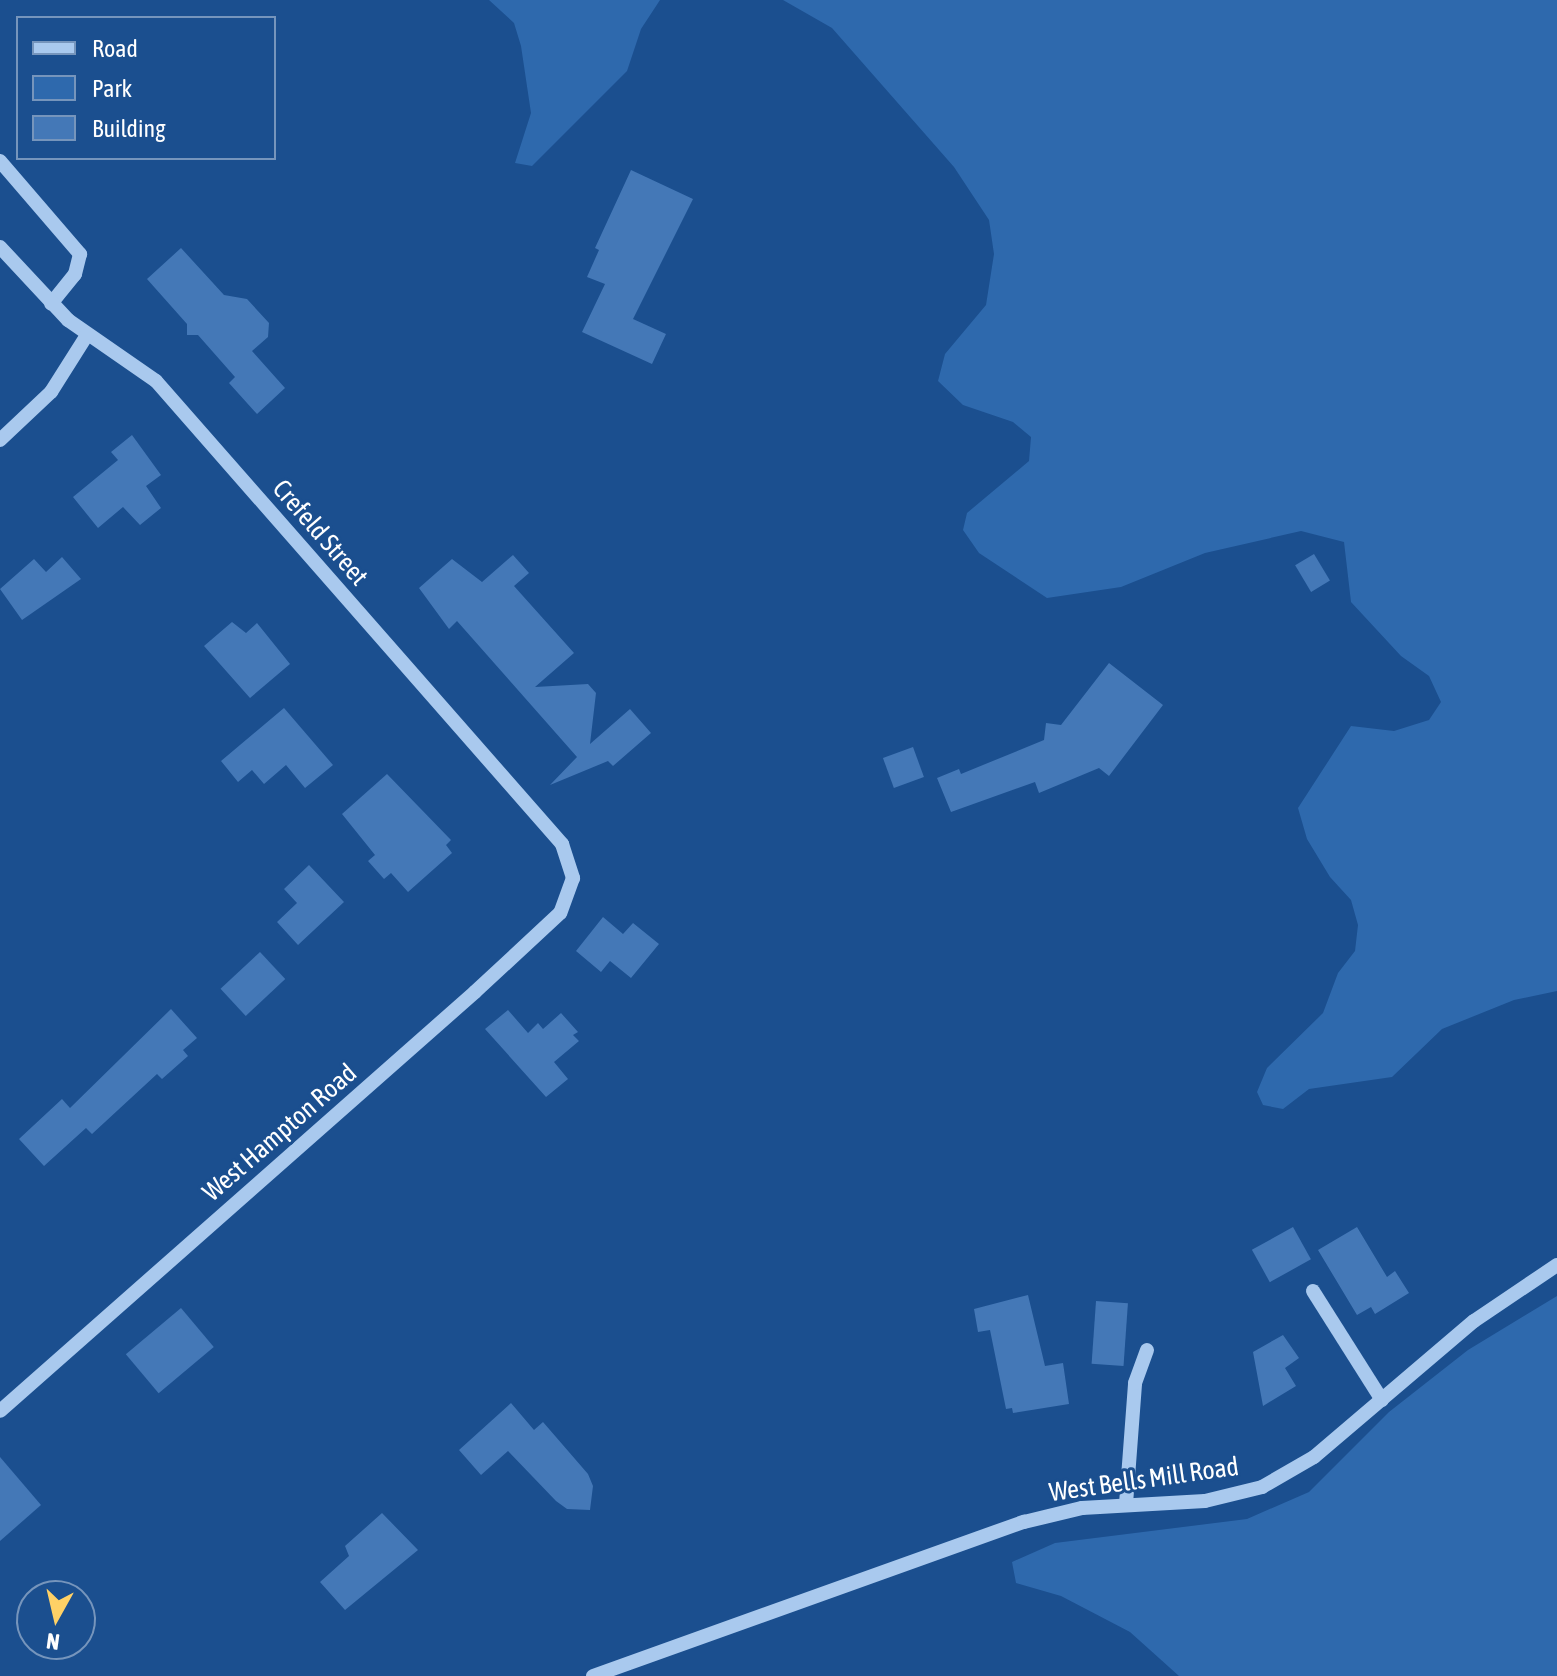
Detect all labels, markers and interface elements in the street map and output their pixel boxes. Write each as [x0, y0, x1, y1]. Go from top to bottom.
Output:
legend [16, 16, 276, 160]
text: Road [92, 35, 138, 62]
text: Park [92, 75, 132, 102]
text: Building [92, 115, 165, 142]
street label: Crefeld Street [266, 474, 374, 592]
street label: West Hampton Road [197, 1058, 363, 1208]
street label: West Bells Mill Road [1047, 1451, 1241, 1509]
north arrow [16, 1580, 96, 1660]
text: N [45, 1628, 61, 1656]

